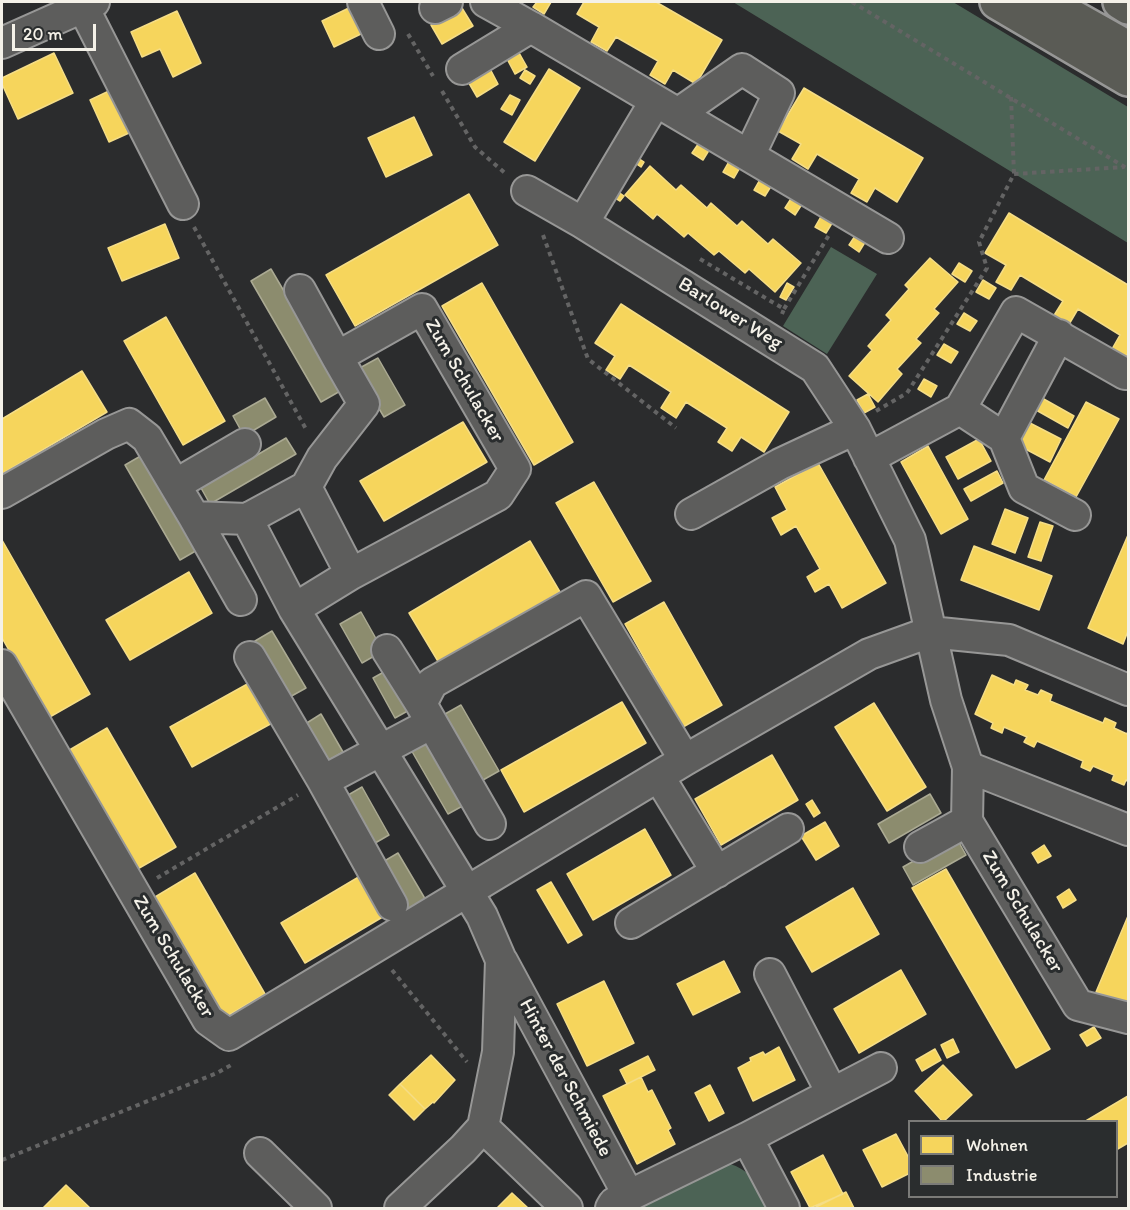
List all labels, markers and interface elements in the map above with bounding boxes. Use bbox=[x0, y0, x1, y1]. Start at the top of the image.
scale bar bbox=[15, 12, 99, 50]
text: 20 m bbox=[23, 23, 63, 45]
street label: Barlower Weg bbox=[673, 272, 787, 356]
street label: Zum Schulacker bbox=[419, 315, 509, 447]
street label: Zum Schulacker bbox=[976, 847, 1068, 977]
street label: Zum Schulacker bbox=[127, 892, 219, 1022]
street label: Hinter der Schmiede bbox=[513, 995, 617, 1161]
legend bbox=[908, 1120, 1118, 1198]
text: Wohnen bbox=[966, 1134, 1028, 1156]
text: Industrie bbox=[966, 1164, 1037, 1186]

